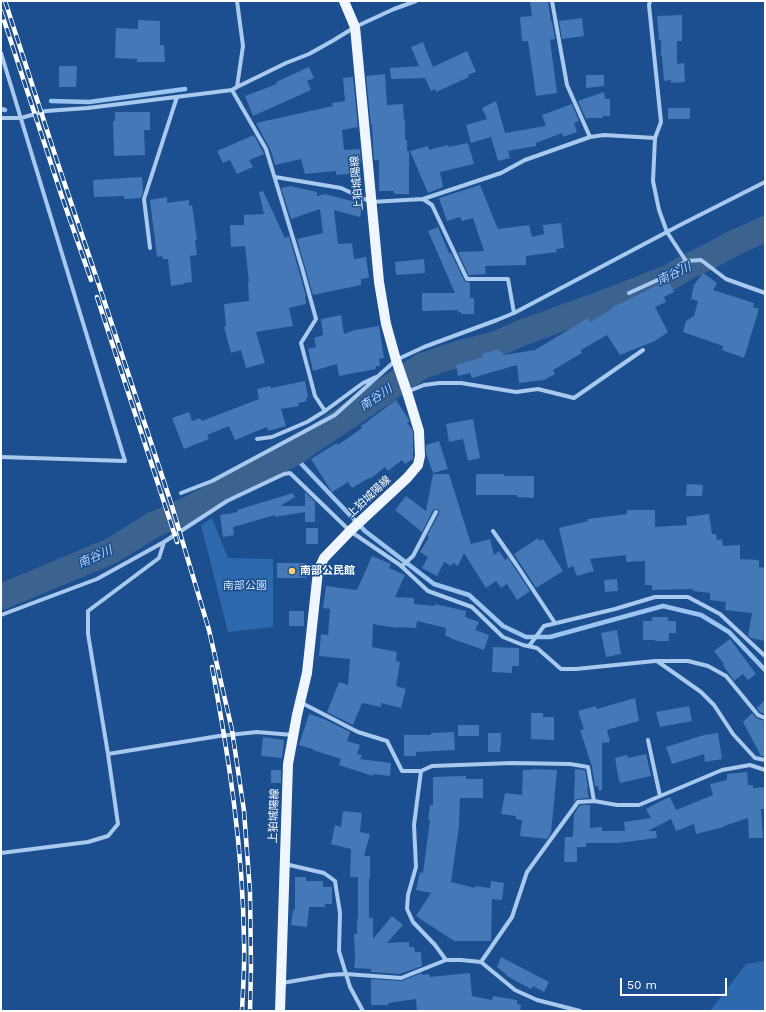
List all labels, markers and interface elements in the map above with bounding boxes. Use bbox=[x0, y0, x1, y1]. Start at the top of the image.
street label: 上狛城陽線 bbox=[348, 155, 366, 211]
water label: 南谷川 bbox=[655, 260, 693, 288]
water label: 南谷川 bbox=[357, 382, 395, 414]
street label: 上狛城陽線 bbox=[344, 473, 394, 521]
water label: 南谷川 bbox=[76, 543, 114, 571]
place label: 南部公民館 bbox=[300, 564, 355, 578]
marker: 南部公民館 bbox=[287, 566, 297, 576]
park label: 南部公園 bbox=[223, 579, 267, 593]
street label: 上狛城陽線 bbox=[266, 788, 282, 844]
scale bar bbox=[622, 970, 729, 996]
text: 50 m bbox=[627, 978, 657, 992]

